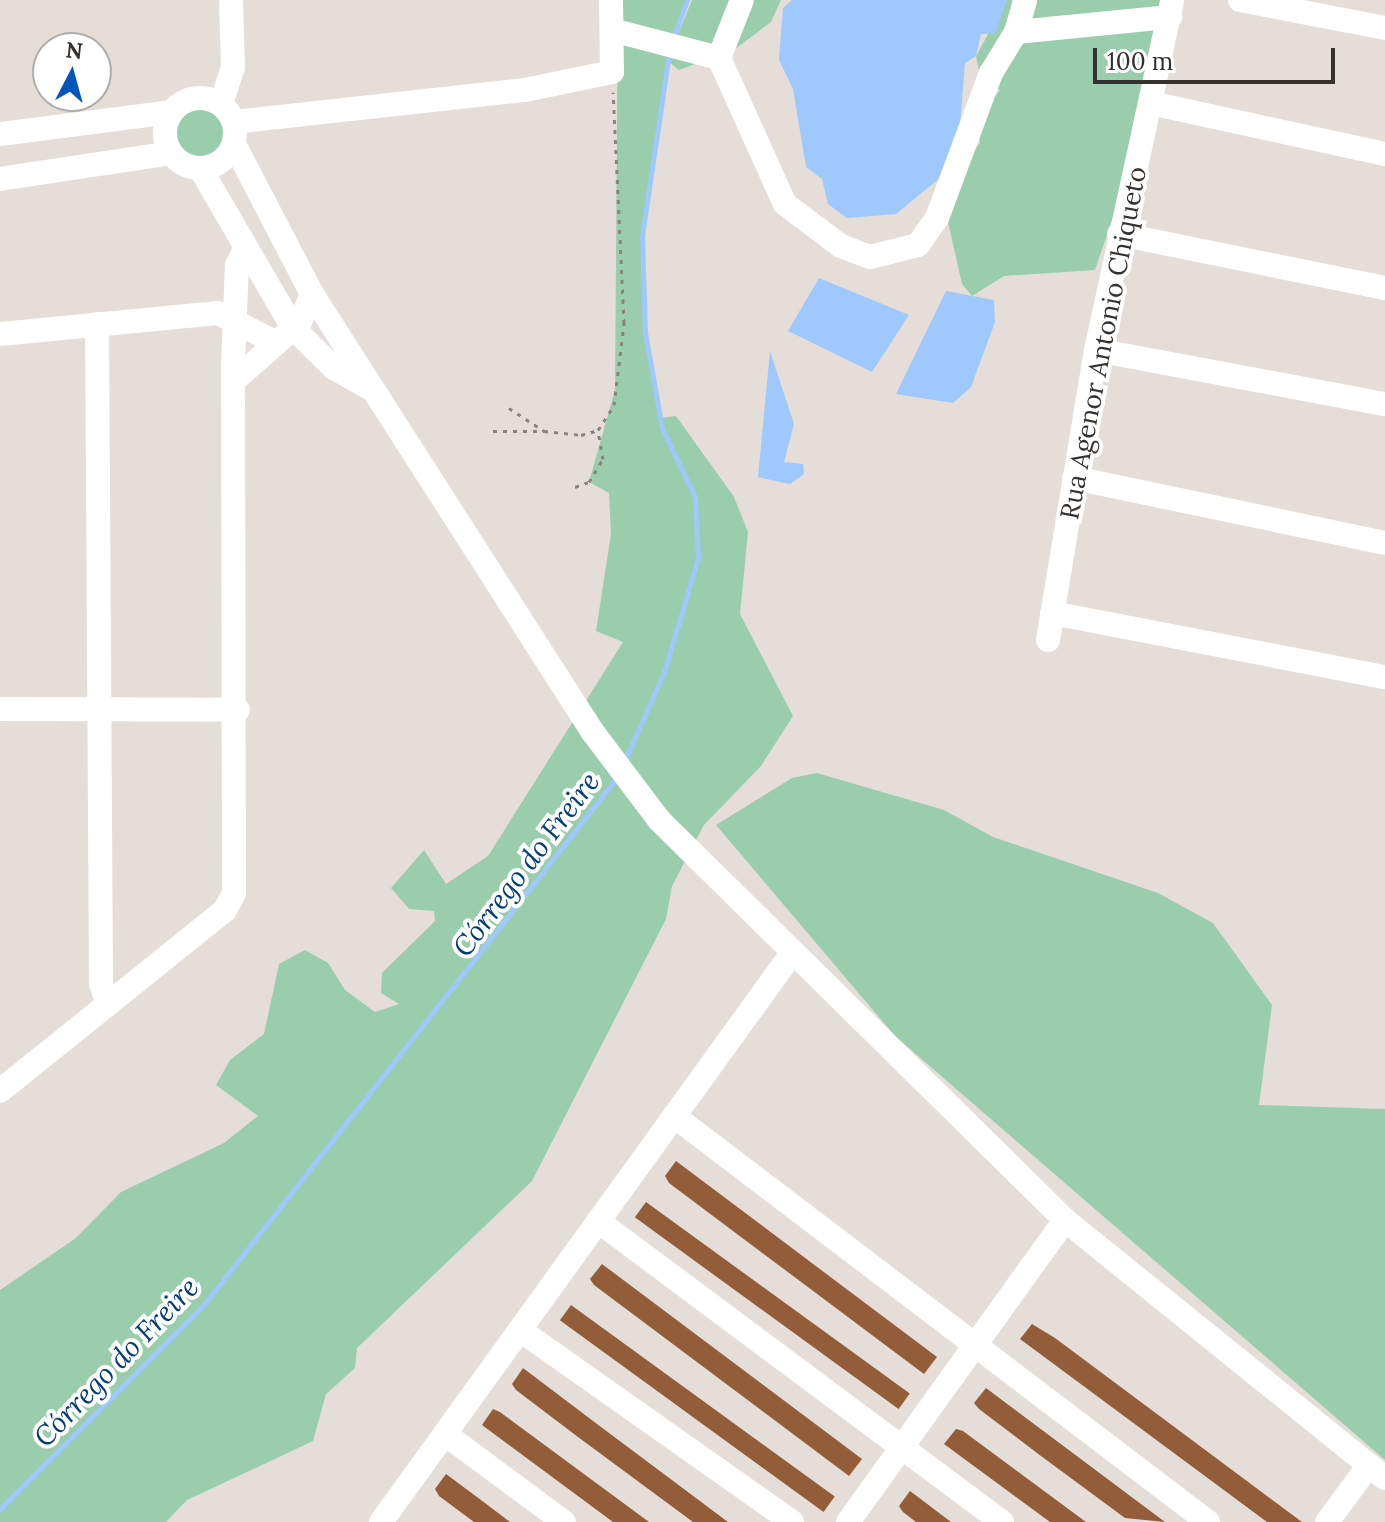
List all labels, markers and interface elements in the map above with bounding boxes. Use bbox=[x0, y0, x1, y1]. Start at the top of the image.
north arrow bbox=[32, 32, 112, 112]
scale bar bbox=[1097, 32, 1339, 82]
text: N bbox=[64, 35, 84, 65]
text: 100 m bbox=[1107, 46, 1173, 77]
street label: Rua Agenor Antonio Chiqueto bbox=[1053, 164, 1153, 522]
water label: Córrego do Freire bbox=[446, 765, 606, 963]
water label: Córrego do Freire bbox=[27, 1270, 205, 1454]

